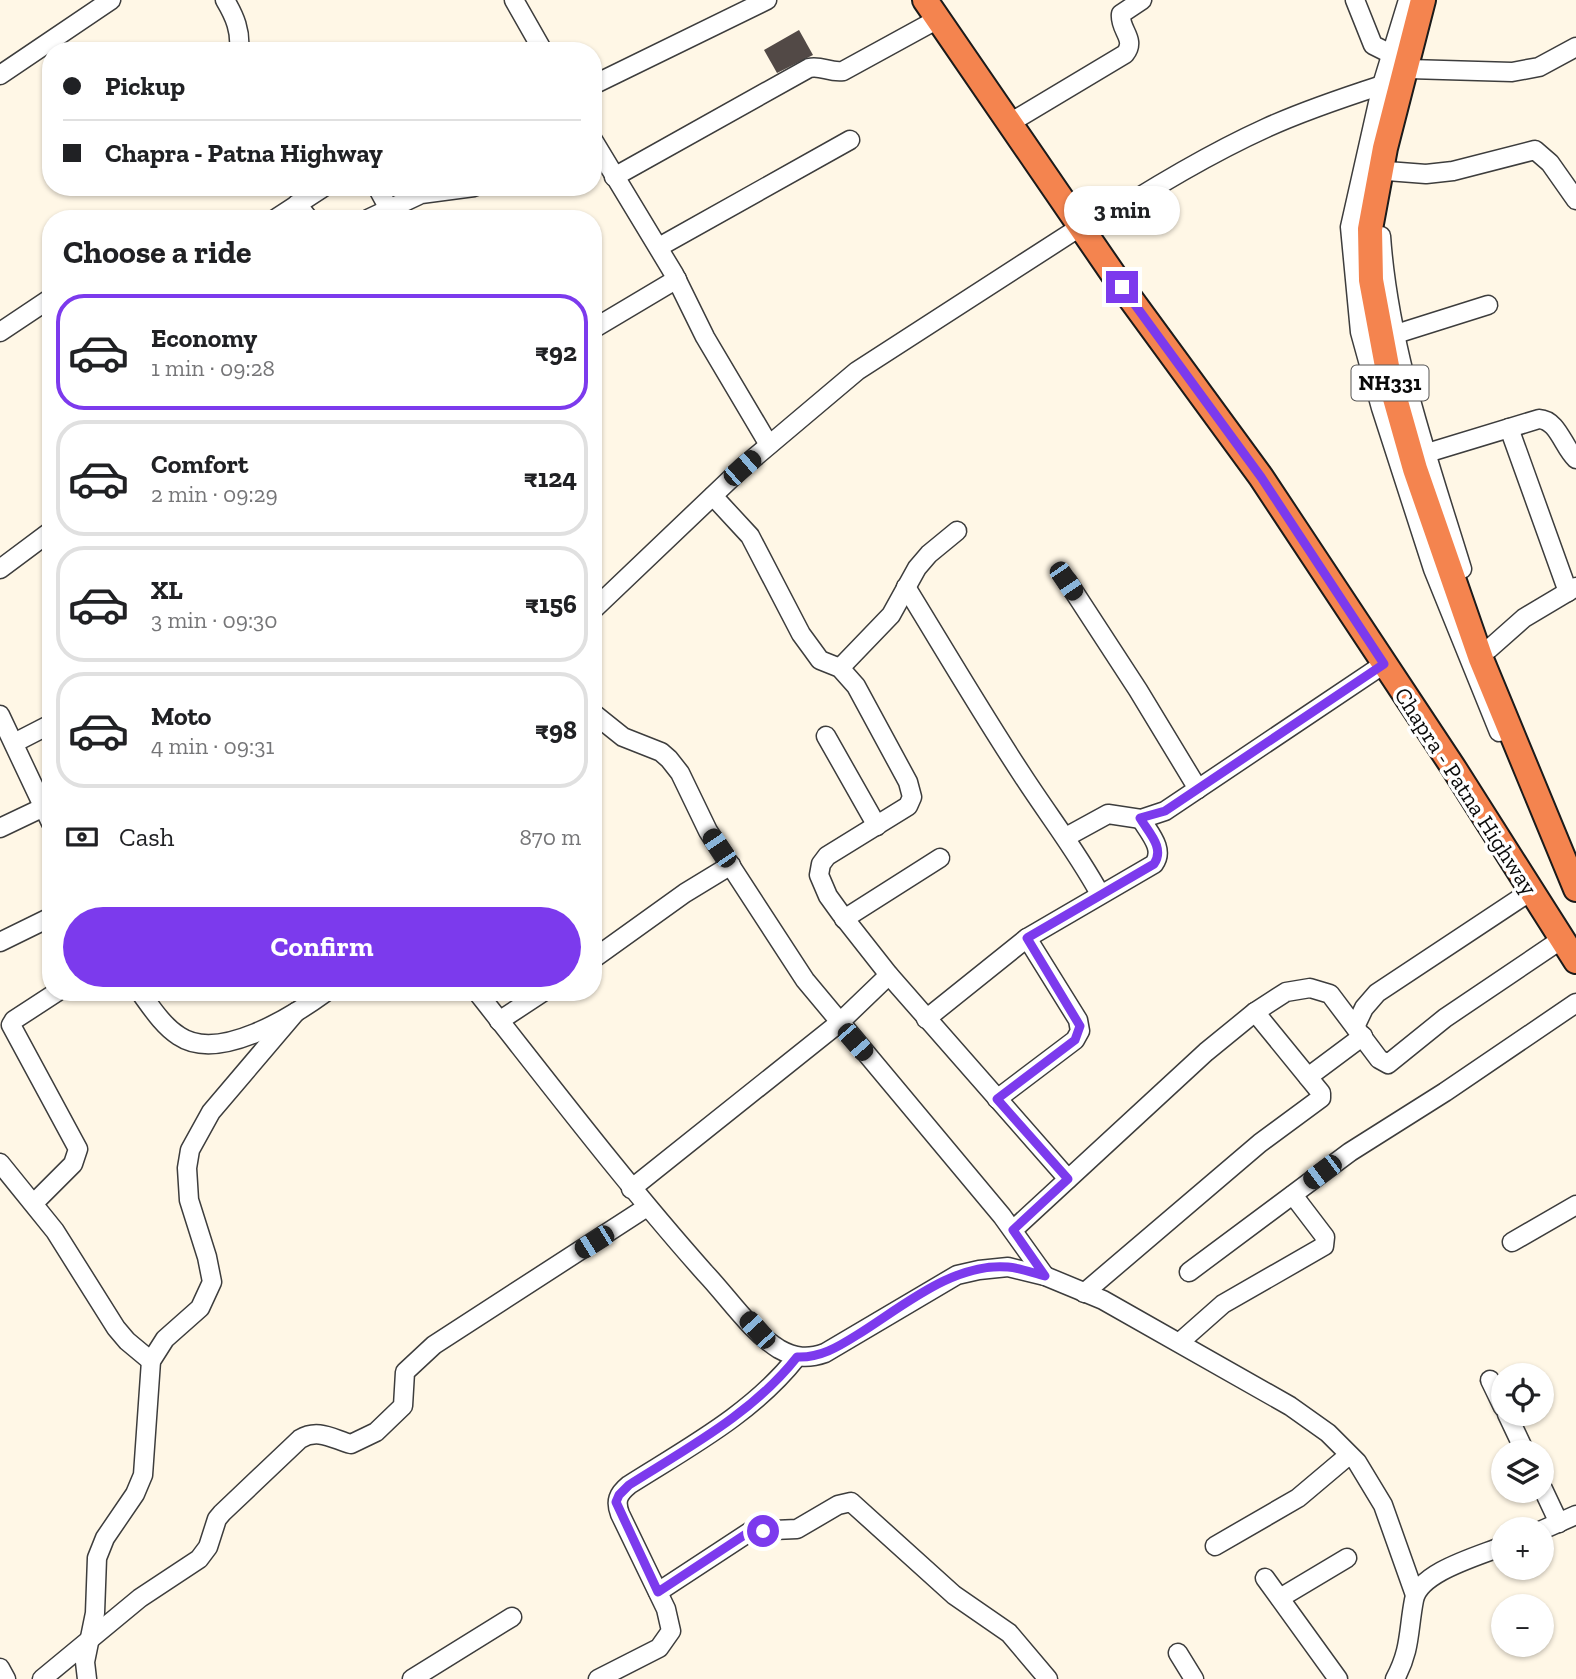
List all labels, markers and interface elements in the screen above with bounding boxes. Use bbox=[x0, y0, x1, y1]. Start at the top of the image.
text: Pickup bbox=[105, 70, 185, 102]
text: Chapra - Patna Highway bbox=[105, 137, 383, 169]
callout: 3 min bbox=[1064, 186, 1180, 234]
text: 3 min bbox=[1093, 196, 1151, 224]
text: Choose a ride bbox=[63, 233, 251, 271]
route end bbox=[1106, 271, 1138, 303]
icon: car bbox=[67, 321, 130, 384]
text: Economy bbox=[151, 322, 257, 354]
text: ₹92 bbox=[535, 336, 577, 368]
text: 1 min · 09:28 bbox=[151, 354, 275, 382]
road number: NH331 bbox=[1352, 366, 1428, 400]
car bbox=[720, 446, 765, 490]
icon: car bbox=[67, 447, 130, 510]
text: Comfort bbox=[151, 448, 248, 480]
text: ₹124 bbox=[524, 462, 577, 494]
text: 2 min · 09:29 bbox=[151, 480, 278, 508]
car bbox=[1046, 558, 1087, 604]
icon: car bbox=[67, 573, 130, 636]
text: XL bbox=[151, 574, 183, 606]
text: ₹156 bbox=[525, 588, 577, 620]
text: 3 min · 09:30 bbox=[151, 606, 278, 634]
street label: Chapra - Patna Highway bbox=[1388, 682, 1544, 900]
icon: car bbox=[67, 699, 130, 762]
text: Moto bbox=[151, 700, 211, 732]
text: ₹98 bbox=[535, 714, 577, 746]
text: 4 min · 09:31 bbox=[151, 732, 274, 760]
icon: cash bbox=[63, 818, 101, 856]
text: Cash bbox=[119, 821, 174, 853]
text: 870 m bbox=[519, 823, 581, 851]
car bbox=[699, 825, 740, 871]
button: Confirm bbox=[63, 907, 581, 987]
car bbox=[834, 1019, 877, 1065]
car bbox=[1299, 1151, 1346, 1193]
car bbox=[571, 1222, 618, 1262]
car bbox=[736, 1307, 779, 1353]
map controls bbox=[1491, 1363, 1554, 1657]
button: locate bbox=[1491, 1363, 1554, 1426]
button: layers bbox=[1491, 1440, 1554, 1503]
route start bbox=[747, 1515, 779, 1547]
button: + bbox=[1491, 1517, 1554, 1580]
button: − bbox=[1491, 1594, 1554, 1657]

